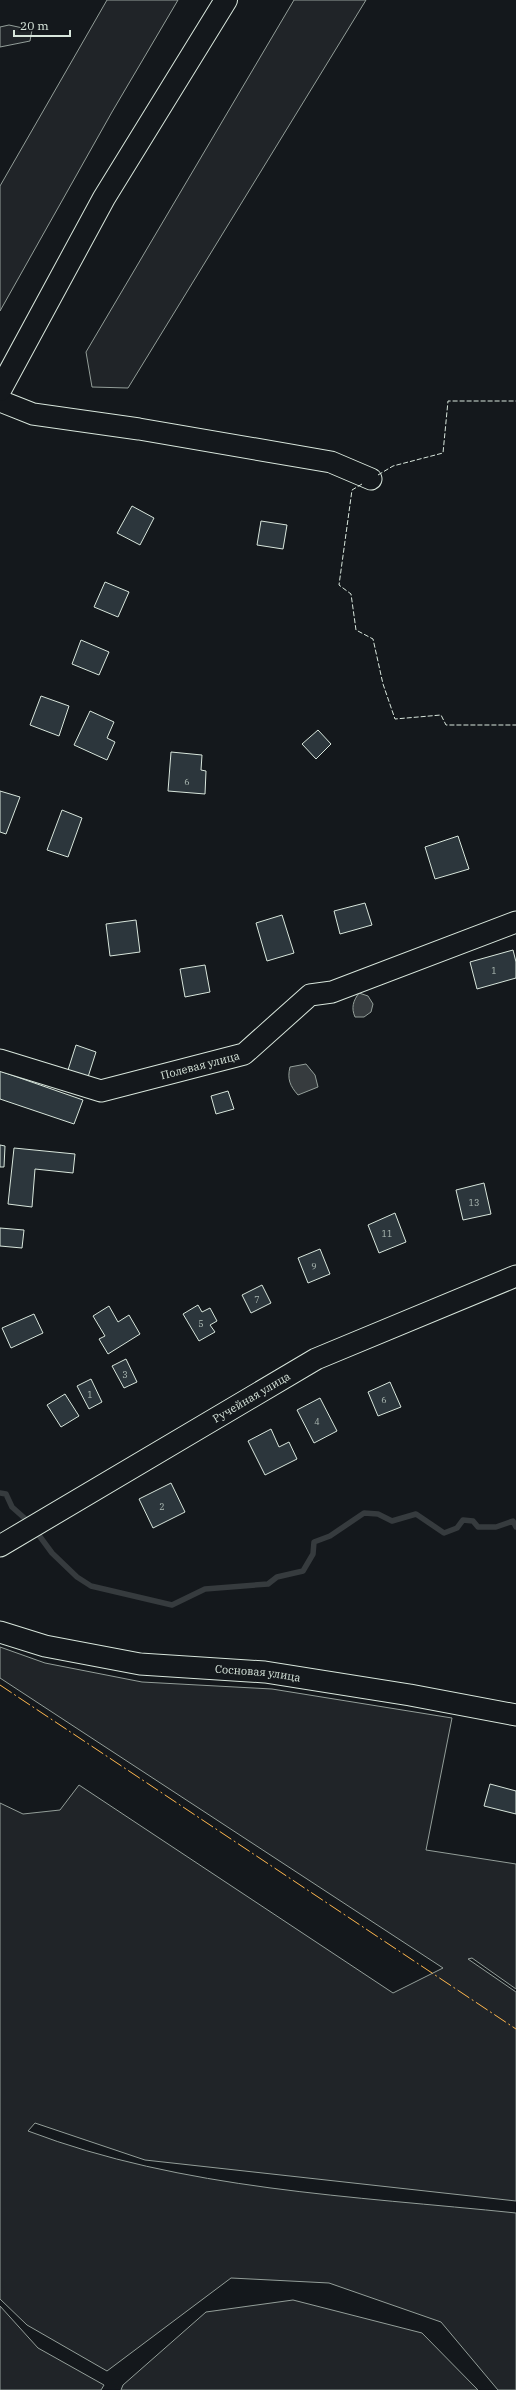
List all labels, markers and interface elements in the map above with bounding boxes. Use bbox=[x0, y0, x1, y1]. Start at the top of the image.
scale bar bbox=[14, 12, 70, 38]
text: 20 m bbox=[20, 18, 49, 33]
house number: 6 bbox=[184, 776, 190, 787]
house number: 1 bbox=[491, 965, 497, 976]
street label: Полевая улица bbox=[159, 1048, 241, 1082]
house number: 13 bbox=[469, 1197, 479, 1208]
house number: 11 bbox=[382, 1228, 392, 1239]
house number: 9 bbox=[311, 1261, 317, 1272]
house number: 7 bbox=[254, 1294, 260, 1305]
house number: 5 bbox=[198, 1318, 204, 1329]
house number: 3 bbox=[122, 1369, 128, 1380]
street label: Ручейная улица bbox=[210, 1369, 293, 1426]
house number: 1 bbox=[87, 1389, 93, 1400]
house number: 6 bbox=[381, 1394, 387, 1405]
house number: 4 bbox=[314, 1416, 320, 1427]
house number: 2 bbox=[159, 1501, 165, 1512]
street label: Сосновая улица bbox=[214, 1662, 302, 1685]

